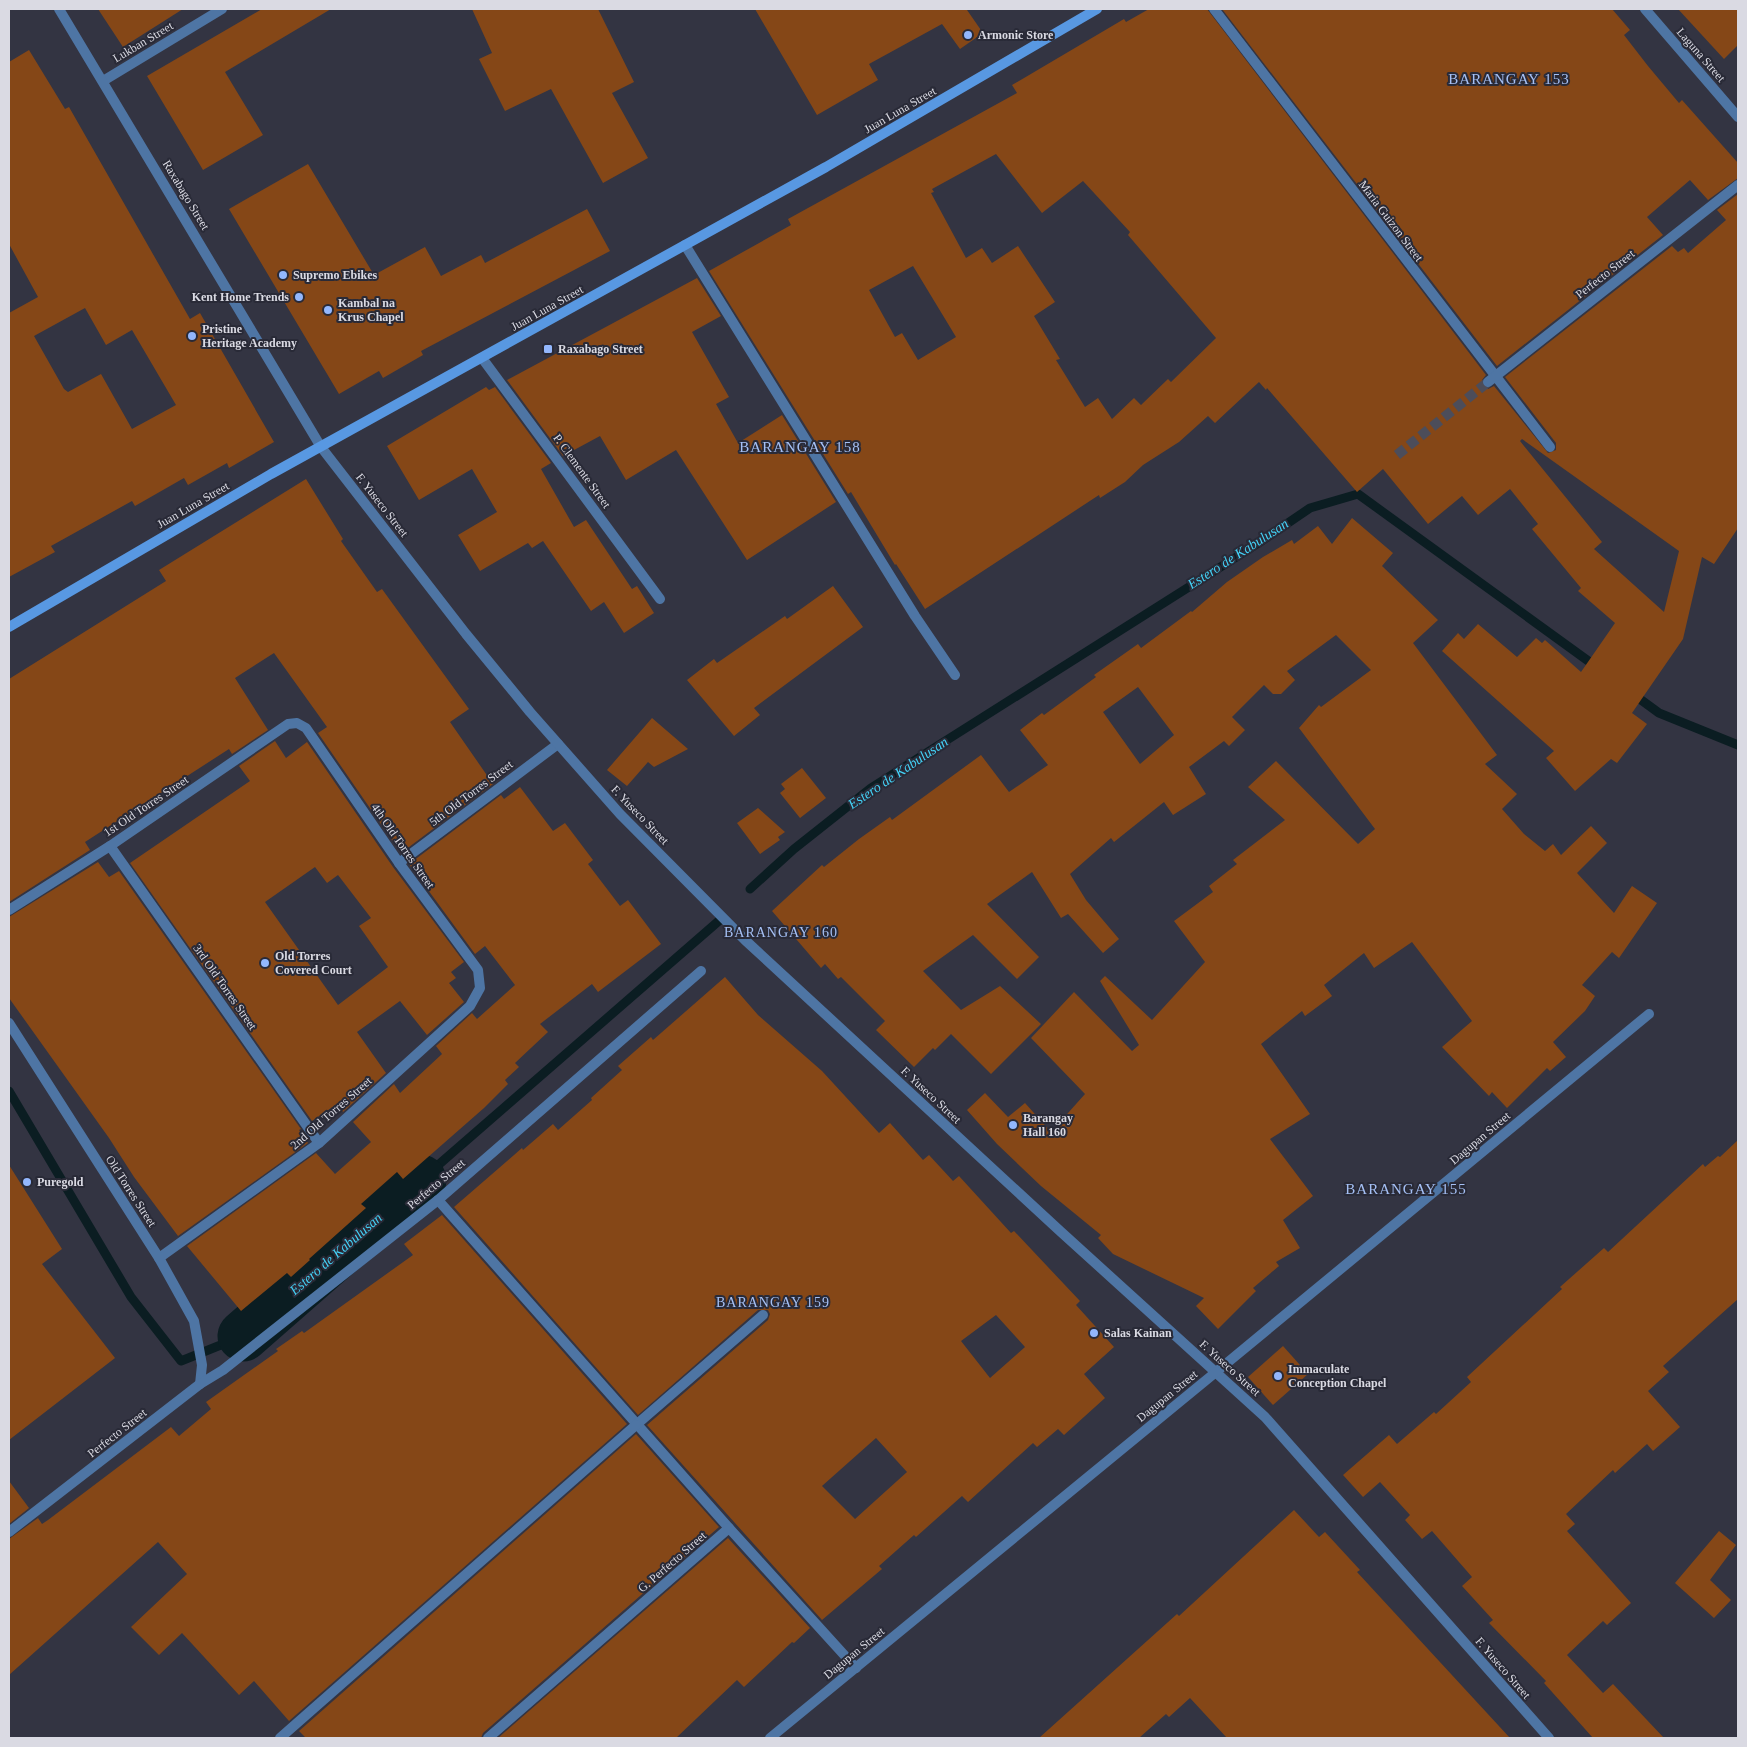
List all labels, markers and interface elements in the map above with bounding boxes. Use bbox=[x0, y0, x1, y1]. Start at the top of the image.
street label: Lukban Street bbox=[110, 18, 176, 65]
street label: Laguna Street bbox=[1674, 25, 1729, 85]
place label: Armonic Store bbox=[978, 28, 1054, 42]
marker: Armonic Store bbox=[962, 29, 974, 41]
district label: BARANGAY 153 bbox=[1448, 71, 1570, 87]
street label: Juan Luna Street bbox=[862, 83, 939, 136]
street label: Raxabago Street bbox=[160, 158, 213, 233]
street label: Maria Guizon Street bbox=[1356, 178, 1426, 265]
street label: Perfecto Street bbox=[1573, 246, 1638, 301]
place label: Supremo Ebikes bbox=[293, 268, 377, 282]
marker: Supremo Ebikes bbox=[277, 269, 289, 281]
street label: Juan Luna Street bbox=[508, 282, 586, 334]
place label: Kent Home Trends bbox=[192, 290, 289, 304]
marker: Kent Home Trends bbox=[293, 291, 305, 303]
place label: Kambal na Krus Chapel bbox=[338, 296, 404, 324]
marker: Kambal na Krus Chapel bbox=[322, 304, 334, 316]
place label: Pristine Heritage Academy bbox=[202, 322, 297, 350]
marker: Pristine Heritage Academy bbox=[186, 330, 198, 342]
place label: Raxabago Street bbox=[558, 342, 643, 356]
marker: Raxabago Street bbox=[542, 343, 554, 355]
street label: P. Clemente Street bbox=[550, 431, 614, 511]
district label: BARANGAY 158 bbox=[739, 439, 861, 455]
street label: F. Yuseco Street bbox=[353, 470, 412, 540]
street label: Juan Luna Street bbox=[155, 478, 232, 531]
water label: Estero de Kabulusan bbox=[1184, 516, 1291, 593]
water label: Estero de Kabulusan bbox=[845, 734, 951, 812]
street label: 5th Old Torres Street bbox=[427, 757, 516, 829]
street label: 1st Old Torres Street bbox=[101, 772, 192, 840]
street label: F. Yuseco Street bbox=[608, 782, 672, 848]
street label: 4th Old Torres Street bbox=[368, 801, 438, 892]
district label: BARANGAY 160 bbox=[724, 925, 838, 940]
street label: 3rd Old Torres Street bbox=[190, 942, 260, 1033]
place label: Old Torres Covered Court bbox=[275, 949, 352, 977]
marker: Old Torres Covered Court bbox=[259, 957, 271, 969]
street label: F. Yuseco Street bbox=[898, 1064, 964, 1127]
street label: 2nd Old Torres Street bbox=[287, 1073, 375, 1152]
street label: Dagupan Street bbox=[1447, 1108, 1513, 1167]
place label: Barangay Hall 160 bbox=[1023, 1111, 1073, 1139]
marker: Barangay Hall 160 bbox=[1007, 1119, 1019, 1131]
street label: Old Torres Street bbox=[103, 1153, 160, 1230]
street label: Perfecto Street bbox=[404, 1155, 468, 1212]
place label: Puregold bbox=[37, 1175, 84, 1189]
marker: Puregold bbox=[21, 1176, 33, 1188]
district label: BARANGAY 155 bbox=[1345, 1181, 1467, 1197]
water label: Estero de Kabulusan bbox=[286, 1210, 385, 1299]
district label: BARANGAY 159 bbox=[716, 1295, 830, 1310]
place label: Salas Kainan bbox=[1104, 1326, 1172, 1340]
marker: Salas Kainan bbox=[1088, 1327, 1100, 1339]
street label: F. Yuseco Street bbox=[1197, 1337, 1264, 1399]
place label: Immaculate Conception Chapel bbox=[1288, 1362, 1387, 1390]
street label: Dagupan Street bbox=[1134, 1367, 1201, 1425]
marker: Immaculate Conception Chapel bbox=[1272, 1370, 1284, 1382]
street label: Perfecto Street bbox=[85, 1405, 150, 1460]
street label: G. Perfecto Street bbox=[635, 1528, 709, 1595]
street label: Dagupan Street bbox=[821, 1624, 888, 1682]
street label: F. Yuseco Street bbox=[1472, 1634, 1534, 1702]

